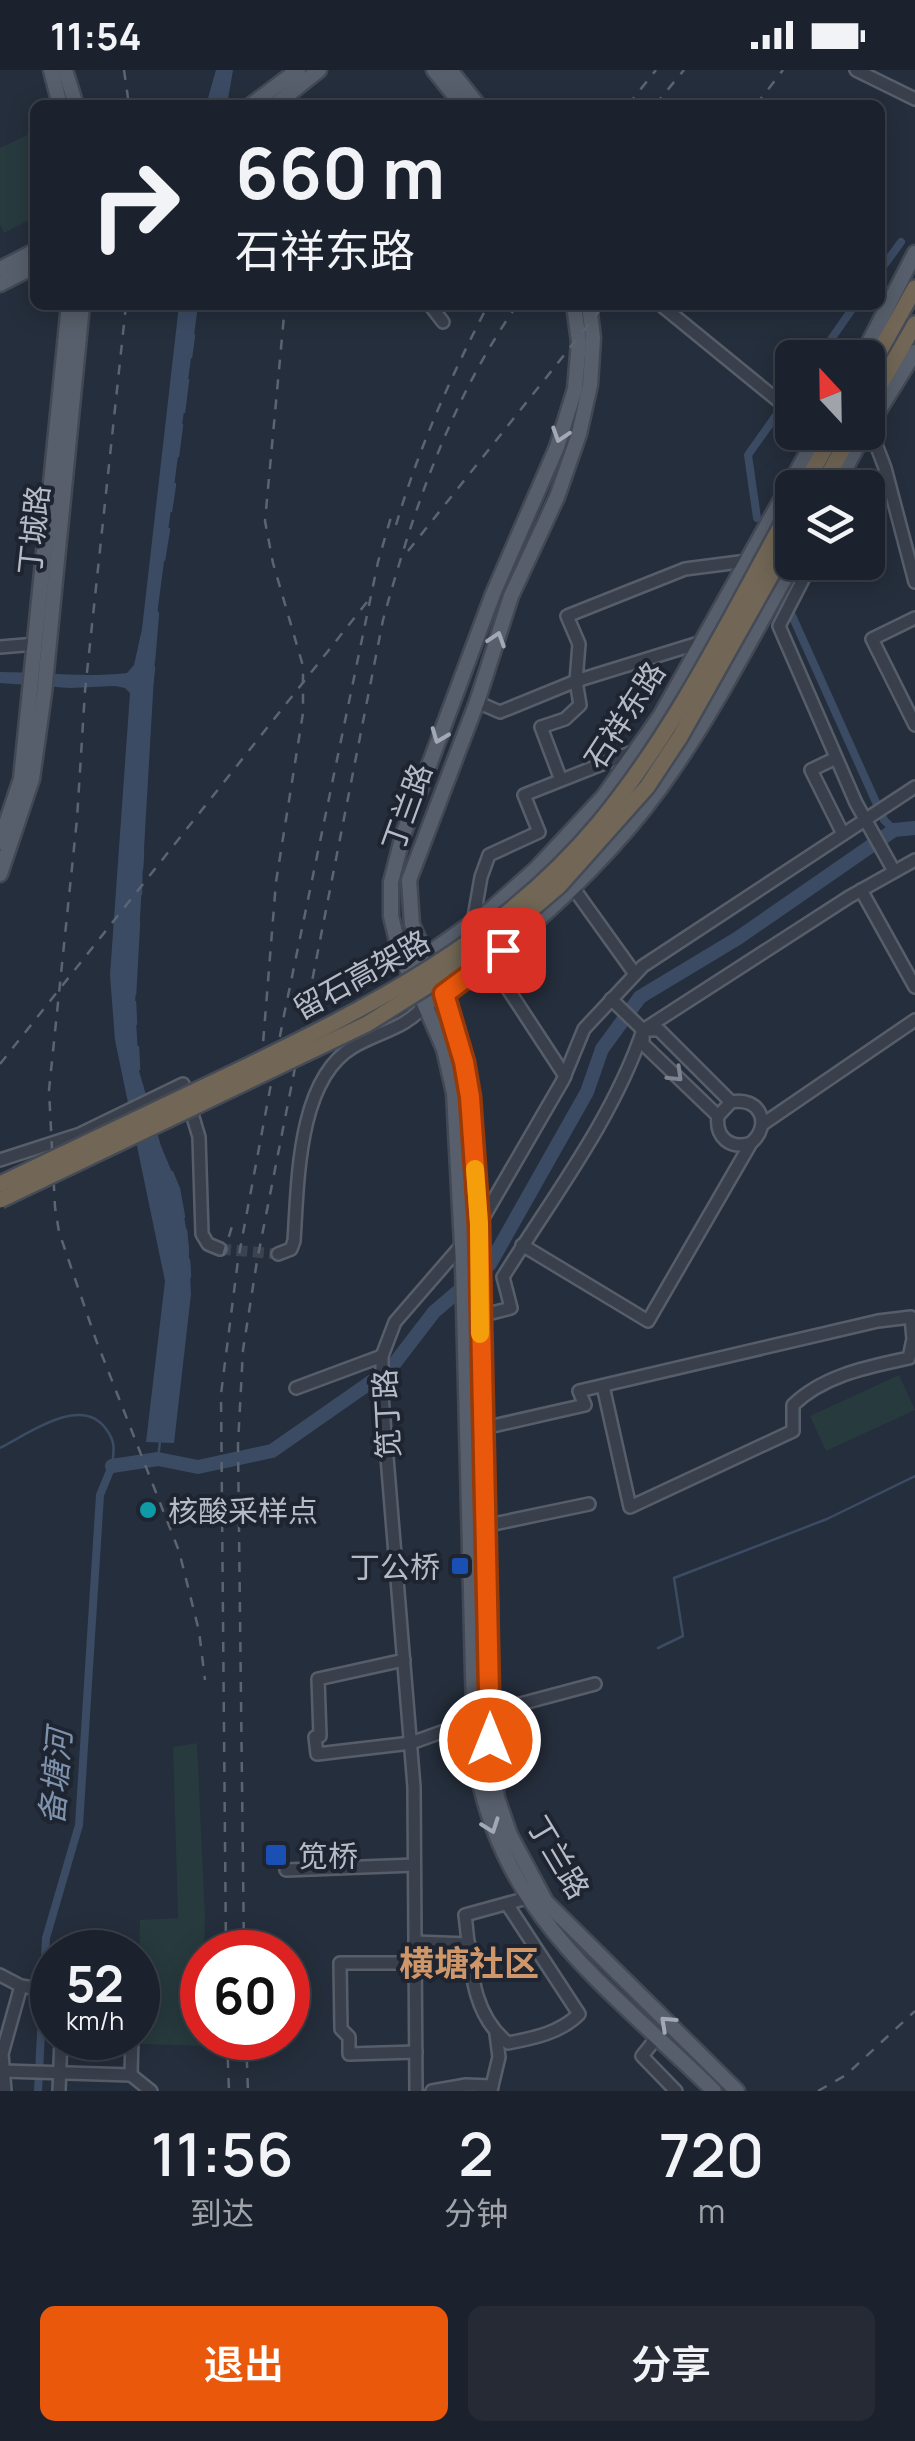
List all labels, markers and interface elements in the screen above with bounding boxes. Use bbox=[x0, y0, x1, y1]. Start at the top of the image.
text: 11:54 bbox=[50, 9, 142, 61]
text: 660 m bbox=[235, 124, 445, 220]
icon: right bbox=[70, 140, 200, 270]
text: 石祥东路 bbox=[235, 219, 415, 281]
north arrow bbox=[775, 340, 885, 450]
map controls bbox=[775, 340, 885, 580]
one-way arrow bbox=[552, 425, 572, 442]
button: layers bbox=[775, 470, 885, 580]
street label: 丁城路 bbox=[8, 483, 58, 577]
one-way arrow bbox=[486, 632, 506, 649]
street label: 石祥东路 bbox=[574, 654, 674, 776]
one-way arrow bbox=[431, 726, 451, 744]
street label: 丁兰路 bbox=[371, 758, 441, 856]
pin bbox=[461, 908, 546, 993]
street label: 留石高架路 bbox=[285, 920, 437, 1028]
icon: arrive bbox=[476, 923, 531, 978]
one-way arrow bbox=[664, 1063, 682, 1081]
street label: 笕丁路 bbox=[363, 1368, 409, 1460]
place label: 核酸采样点 bbox=[168, 1490, 318, 1531]
marker: 核酸采样点 bbox=[137, 1499, 159, 1521]
place label: 丁公桥 bbox=[350, 1546, 440, 1587]
marker: 丁公桥 bbox=[449, 1555, 471, 1577]
position arrow bbox=[438, 1688, 542, 1792]
water label: 备塘河 bbox=[29, 1721, 82, 1827]
street label: 丁兰路 bbox=[518, 1808, 600, 1906]
one-way arrow bbox=[480, 1817, 500, 1834]
place label: 笕桥 bbox=[298, 1835, 358, 1876]
marker: 笕桥 bbox=[263, 1842, 289, 1868]
speed limit sign: 60 bbox=[180, 1930, 310, 2060]
district label: 横塘社区 bbox=[399, 1939, 539, 1987]
text: 52 bbox=[66, 1949, 124, 2017]
text: km/h bbox=[66, 2003, 124, 2038]
one-way arrow bbox=[661, 2016, 679, 2034]
text: 11:56 bbox=[151, 2112, 293, 2194]
text: 2 bbox=[459, 2112, 494, 2194]
text: 720 bbox=[659, 2113, 764, 2195]
text: m bbox=[698, 2189, 725, 2233]
text: 到达 bbox=[190, 2191, 254, 2235]
text: 分钟 bbox=[444, 2191, 508, 2235]
button: 退出 bbox=[40, 2306, 448, 2421]
button: 分享 bbox=[468, 2306, 875, 2421]

